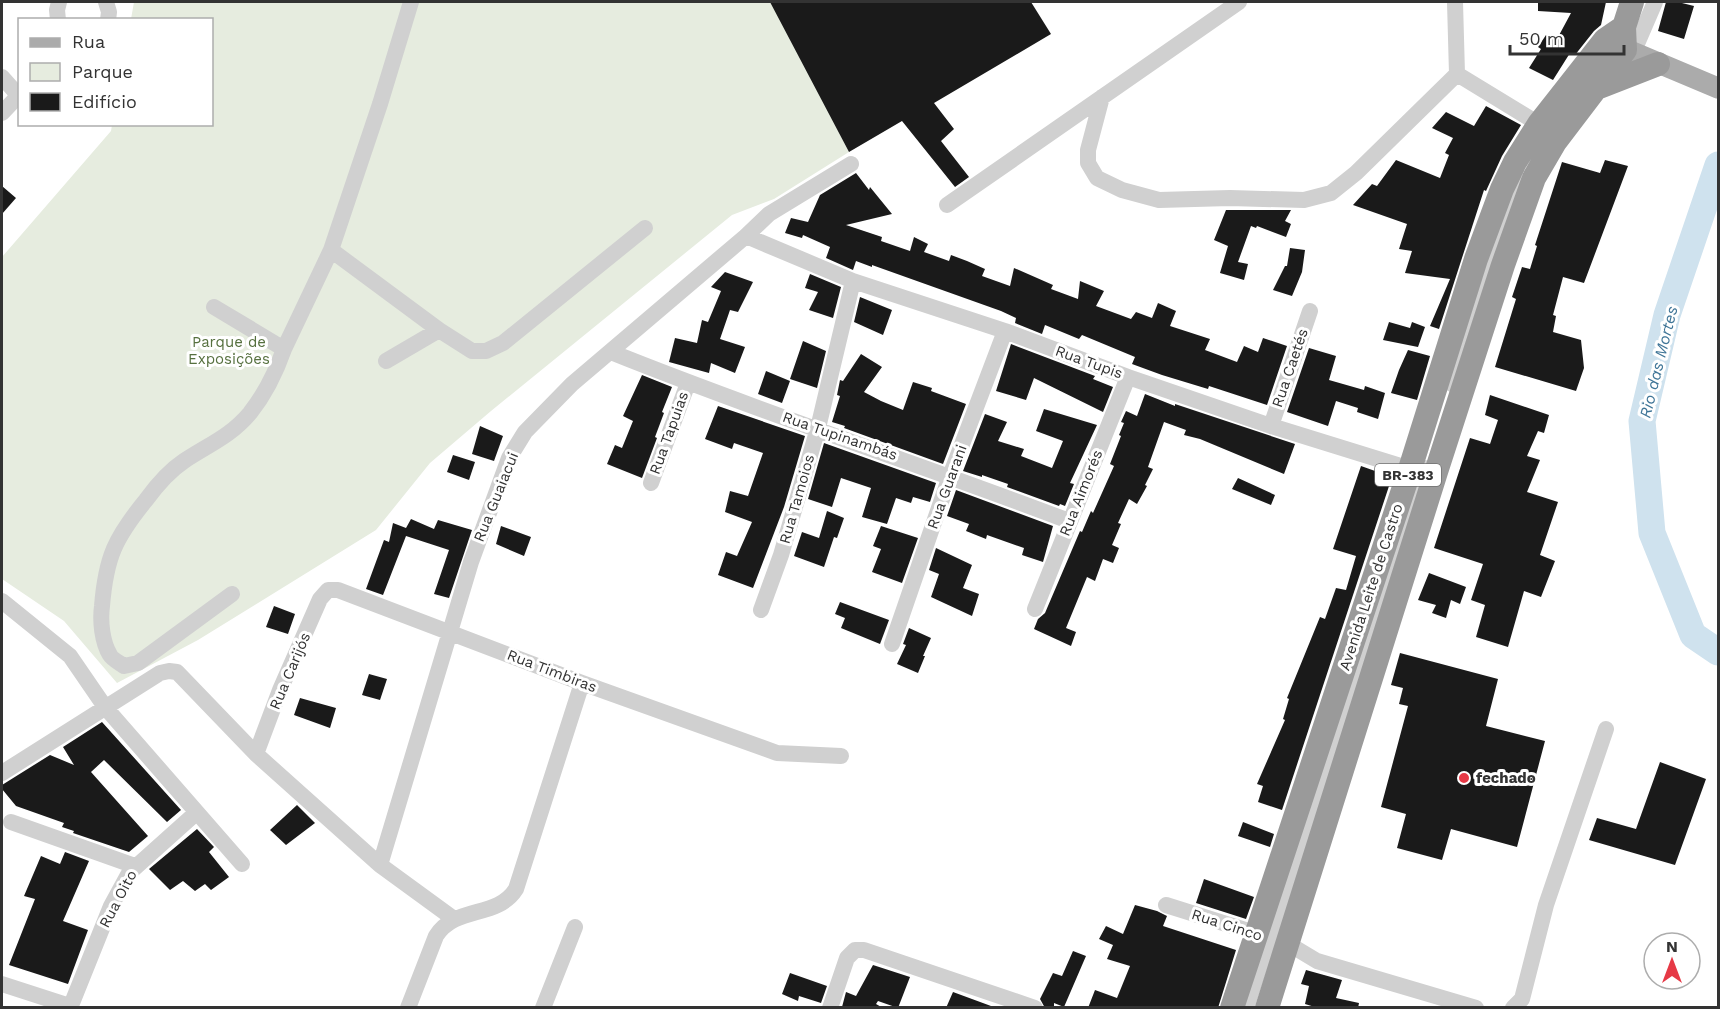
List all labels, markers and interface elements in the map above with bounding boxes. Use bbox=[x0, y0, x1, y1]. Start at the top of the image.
legend bbox=[18, 18, 213, 126]
scale bar bbox=[1510, 18, 1624, 56]
text: 50 m bbox=[1519, 28, 1564, 49]
text: Rua bbox=[72, 31, 105, 52]
text: Parque bbox=[72, 61, 133, 82]
text: Edifício bbox=[72, 91, 137, 112]
water label: Rio das Mortes bbox=[1635, 304, 1682, 420]
street label: Rua Caetés bbox=[1268, 326, 1312, 410]
park label: Parque de Exposições bbox=[188, 333, 270, 368]
street label: Rua Tupis bbox=[1053, 341, 1125, 383]
street label: Rua Tapuias bbox=[646, 389, 692, 477]
street label: Rua Tupinambás bbox=[780, 408, 900, 464]
street label: Rua Guarani bbox=[923, 442, 971, 532]
street label: Rua Aimorés bbox=[1056, 447, 1106, 539]
street label: Rua Guaiacui bbox=[470, 450, 522, 544]
street label: Rua Tamoios bbox=[776, 452, 818, 546]
road number: BR-383 bbox=[1375, 464, 1441, 486]
street label: Avenida Leite de Castro bbox=[1336, 501, 1406, 673]
street label: Rua Carijós bbox=[266, 630, 314, 712]
street label: Rua Timbiras bbox=[505, 646, 600, 696]
place label: fechado bbox=[1476, 769, 1536, 787]
marker: fechado bbox=[1457, 771, 1471, 785]
street label: Rua Oito bbox=[95, 867, 141, 931]
street label: Rua Cinco bbox=[1189, 905, 1265, 945]
north arrow bbox=[1642, 931, 1702, 991]
text: N bbox=[1666, 937, 1678, 956]

